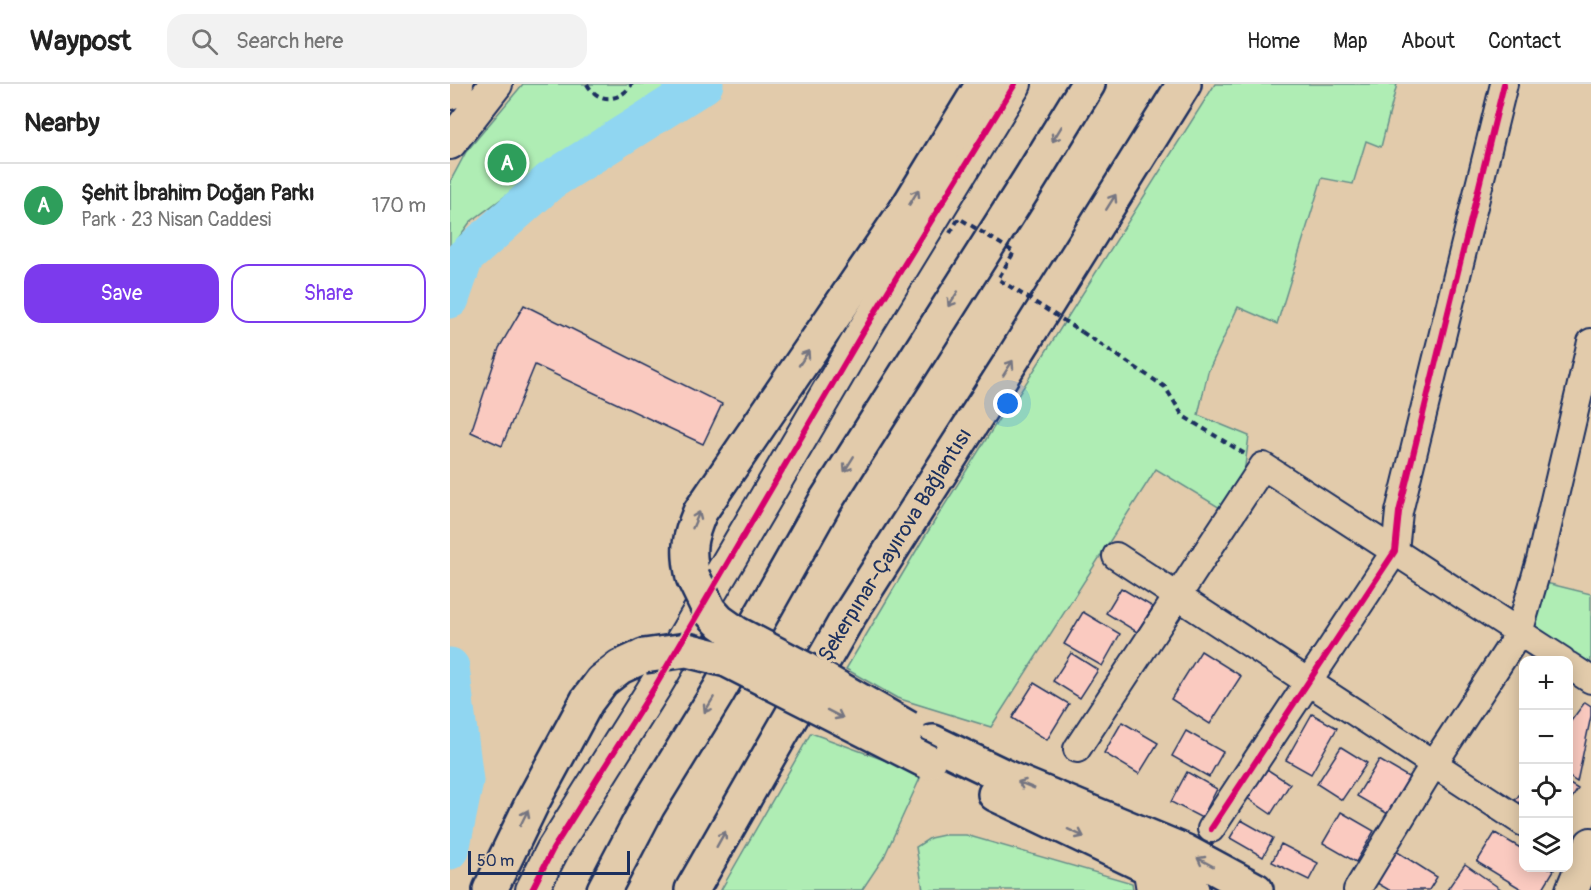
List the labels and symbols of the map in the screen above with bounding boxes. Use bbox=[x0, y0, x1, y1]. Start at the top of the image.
one-way arrow bbox=[1051, 125, 1063, 142]
pin: A bbox=[488, 140, 526, 185]
one-way arrow bbox=[908, 189, 920, 206]
one-way arrow bbox=[1105, 194, 1117, 211]
one-way arrow bbox=[947, 290, 959, 307]
one-way arrow bbox=[798, 351, 810, 367]
one-way arrow bbox=[1001, 359, 1014, 376]
your location bbox=[993, 389, 1022, 418]
street label: Şekerpınar-Çayırova Bağlantısı bbox=[812, 423, 978, 667]
one-way arrow bbox=[842, 455, 854, 472]
one-way arrow bbox=[691, 512, 702, 530]
one-way arrow bbox=[703, 696, 715, 713]
one-way arrow bbox=[825, 709, 843, 721]
one-way arrow bbox=[1017, 779, 1036, 790]
one-way arrow bbox=[519, 810, 531, 828]
one-way arrow bbox=[1066, 827, 1084, 839]
one-way arrow bbox=[715, 831, 727, 848]
scale bar bbox=[468, 848, 630, 876]
one-way arrow bbox=[1197, 856, 1214, 868]

